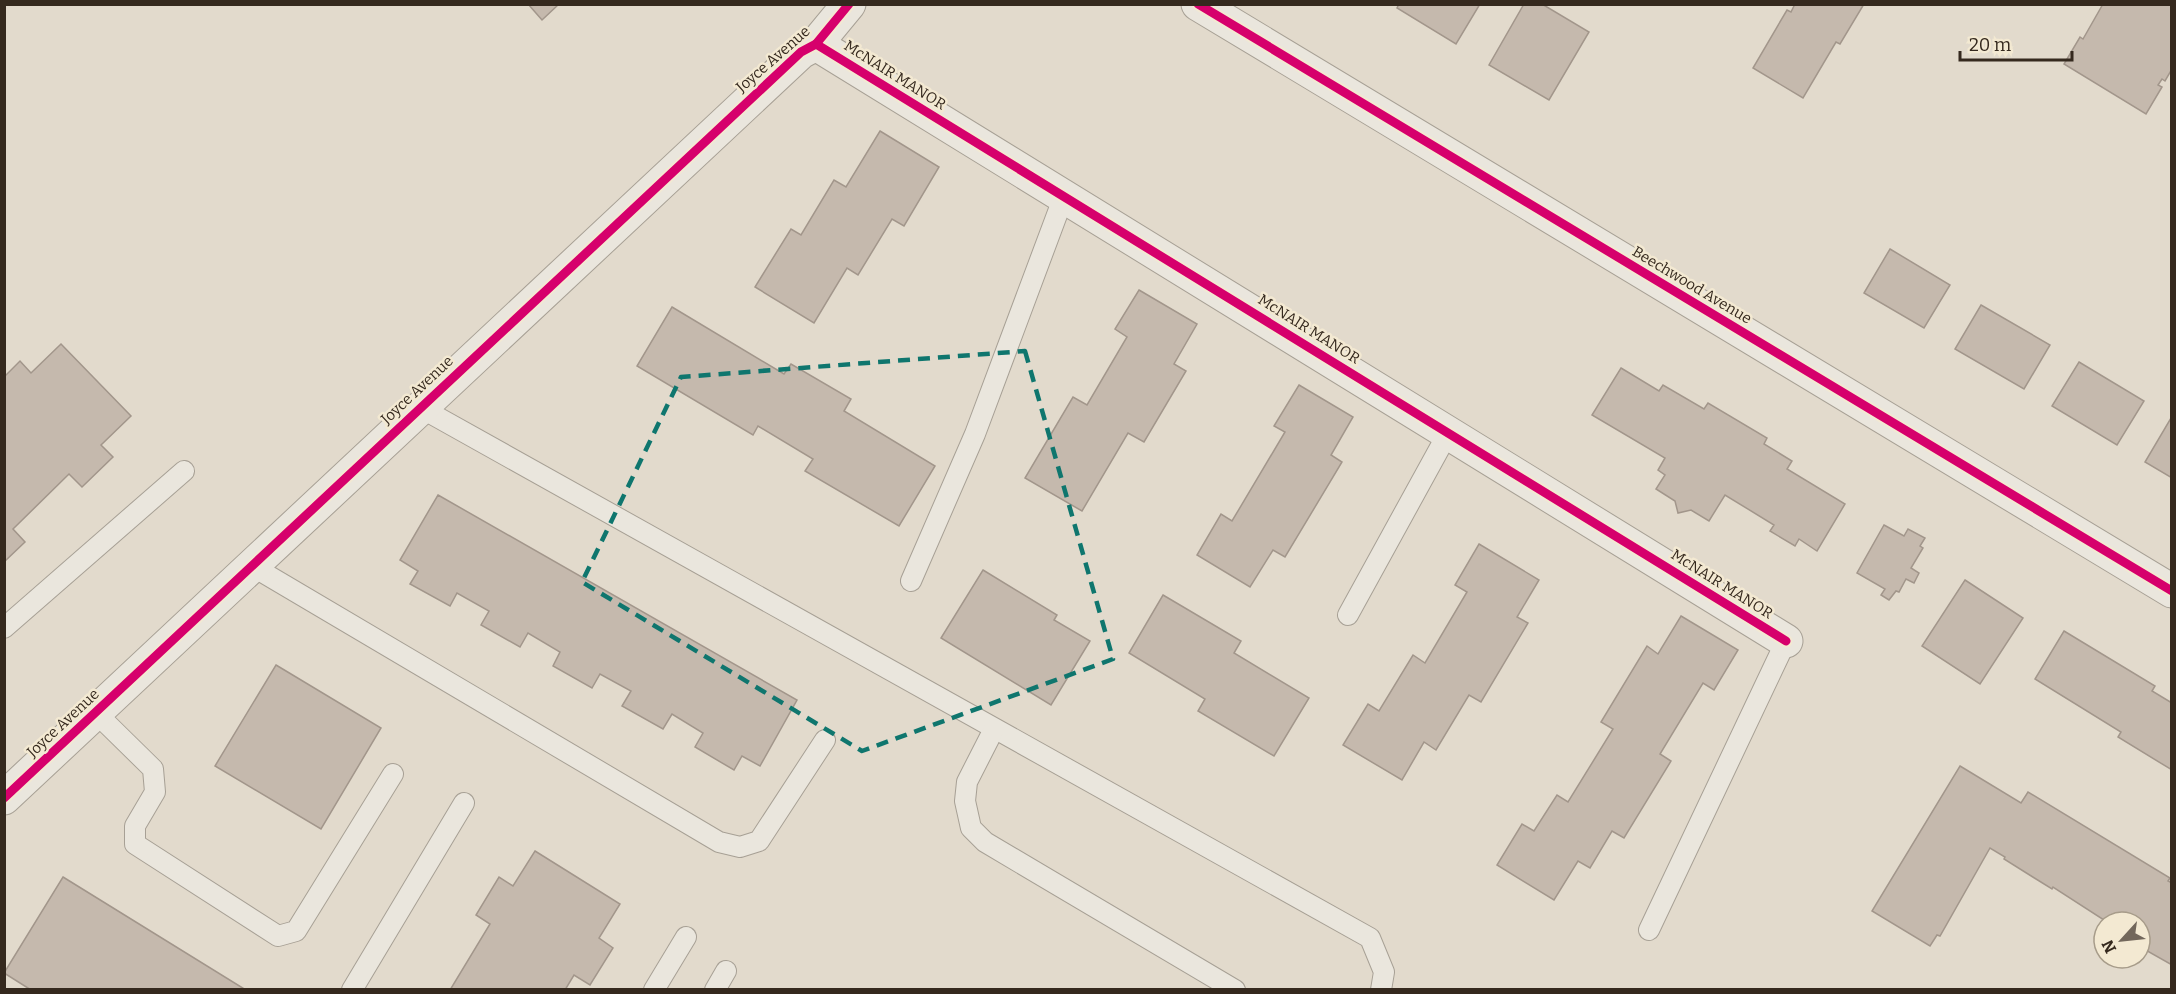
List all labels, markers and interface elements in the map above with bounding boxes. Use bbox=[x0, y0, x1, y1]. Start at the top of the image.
street label: Joyce Avenue bbox=[732, 22, 814, 97]
scale bar bbox=[1960, 24, 2072, 62]
text: 20 m bbox=[1969, 34, 2011, 56]
street label: McNAIR MANOR bbox=[841, 36, 949, 114]
street label: Beechwood Avenue bbox=[1629, 242, 1755, 328]
street label: McNAIR MANOR bbox=[1255, 290, 1363, 368]
street label: Joyce Avenue bbox=[376, 352, 457, 429]
street label: McNAIR MANOR bbox=[1668, 545, 1776, 623]
street label: Joyce Avenue bbox=[22, 685, 103, 762]
north arrow bbox=[2092, 910, 2152, 970]
text: N bbox=[2098, 937, 2120, 956]

